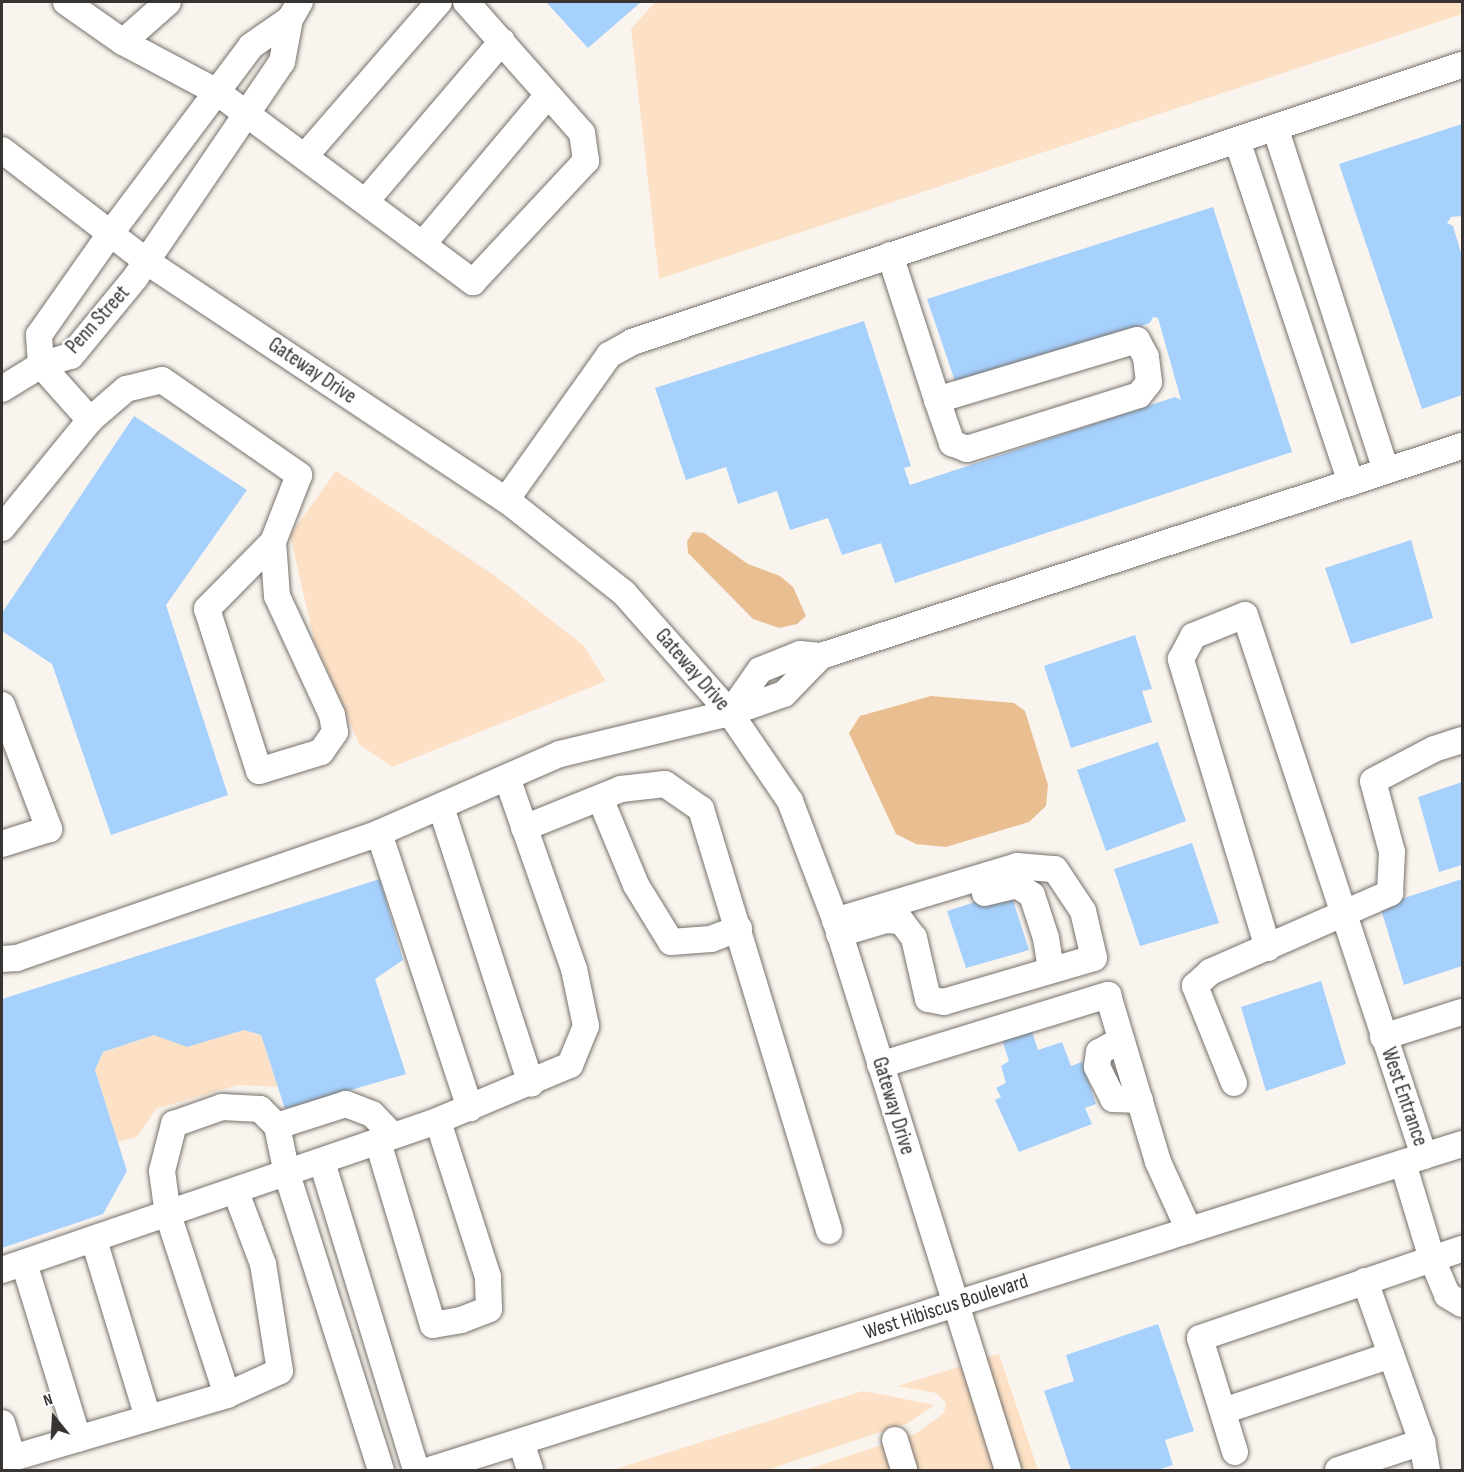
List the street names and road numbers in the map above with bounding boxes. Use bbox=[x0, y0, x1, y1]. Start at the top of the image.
street label: Penn Street bbox=[61, 281, 135, 359]
street label: Gateway Drive bbox=[263, 332, 361, 410]
street label: Gateway Drive bbox=[649, 624, 735, 716]
street label: West Entrance bbox=[1375, 1044, 1433, 1150]
street label: Gateway Drive bbox=[866, 1054, 920, 1158]
street label: West Hibiscus Boulevard bbox=[861, 1269, 1031, 1345]

